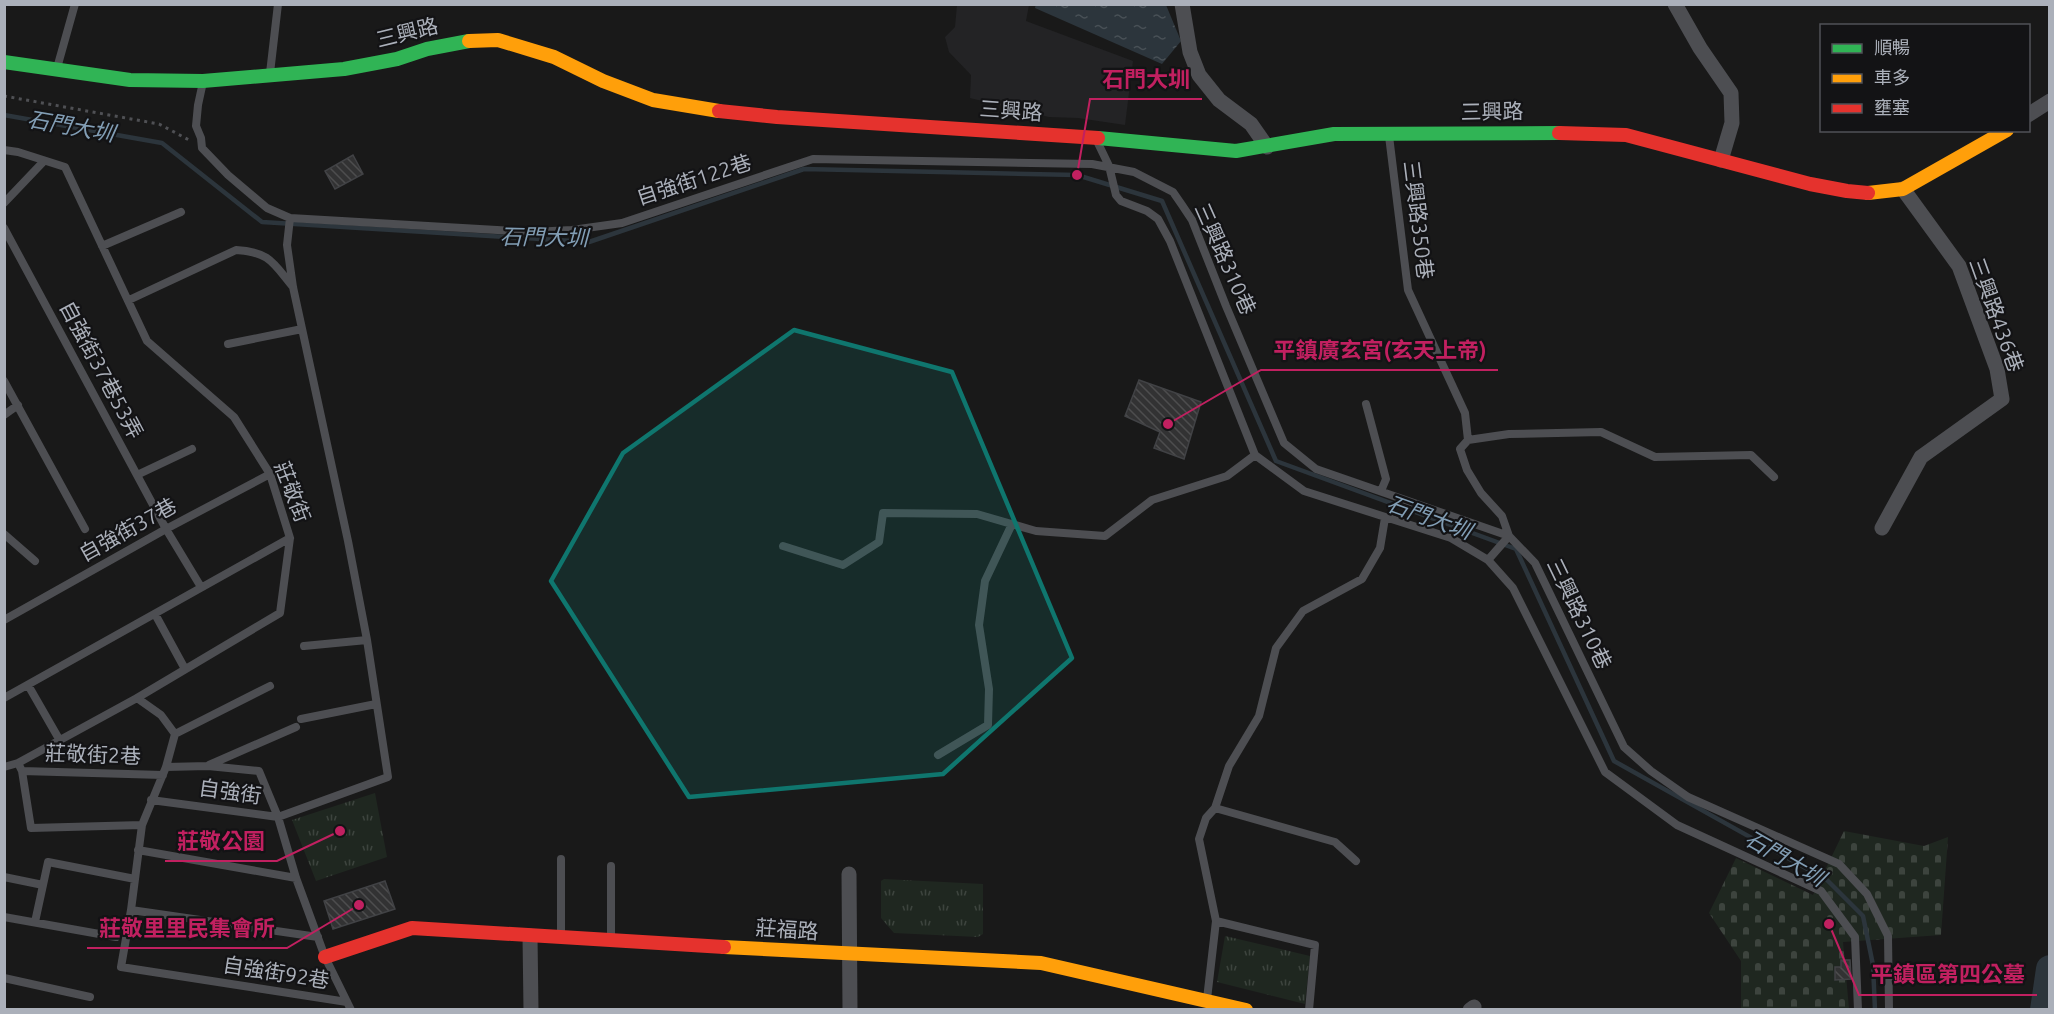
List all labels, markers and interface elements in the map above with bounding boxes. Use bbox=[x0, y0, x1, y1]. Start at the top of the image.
street label: 三興路 bbox=[373, 13, 440, 51]
legend bbox=[1820, 24, 2030, 132]
text: 順暢 bbox=[1874, 37, 1910, 57]
callout: 石門大圳 bbox=[1090, 59, 1202, 99]
text: 石門大圳 bbox=[1102, 66, 1190, 91]
text: 車多 bbox=[1874, 67, 1910, 87]
street label: 三興路 bbox=[979, 96, 1043, 124]
text: 壅塞 bbox=[1874, 97, 1910, 117]
street label: 三興路 bbox=[1460, 98, 1524, 124]
water label: 石門大圳 bbox=[26, 106, 120, 146]
street label: 自強街122巷 bbox=[633, 149, 754, 209]
street label: 三興路350巷 bbox=[1400, 159, 1438, 281]
street label: 三興路310巷 bbox=[1191, 199, 1261, 318]
water label: 石門大圳 bbox=[500, 223, 591, 250]
street label: 三興路436巷 bbox=[1965, 254, 2029, 375]
street label: 自強街37巷53弄 bbox=[56, 297, 148, 442]
callout: 平鎮廣玄宮(玄天上帝) bbox=[1261, 330, 1498, 370]
text: 平鎮廣玄宮(玄天上帝) bbox=[1273, 337, 1487, 363]
street label: 莊敬街 bbox=[270, 458, 315, 525]
water label: 石門大圳 bbox=[1384, 490, 1478, 544]
street label: 自強街37巷 bbox=[75, 493, 180, 566]
street label: 三興路310巷 bbox=[1543, 555, 1617, 673]
street label: 莊敬街2巷 bbox=[45, 740, 141, 768]
street label: 自強街 bbox=[197, 775, 263, 807]
callout: 莊敬公園 bbox=[165, 821, 277, 861]
water label: 石門大圳 bbox=[1741, 825, 1832, 892]
text: 莊敬公園 bbox=[177, 828, 265, 853]
callout: 莊敬里里民集會所 bbox=[87, 908, 287, 948]
text: 莊敬里里民集會所 bbox=[99, 915, 275, 940]
street label: 莊福路 bbox=[755, 915, 819, 943]
street label: 自強街92巷 bbox=[221, 952, 331, 992]
callout: 平鎮區第四公墓 bbox=[1859, 955, 2037, 995]
text: 平鎮區第四公墓 bbox=[1871, 961, 2025, 986]

